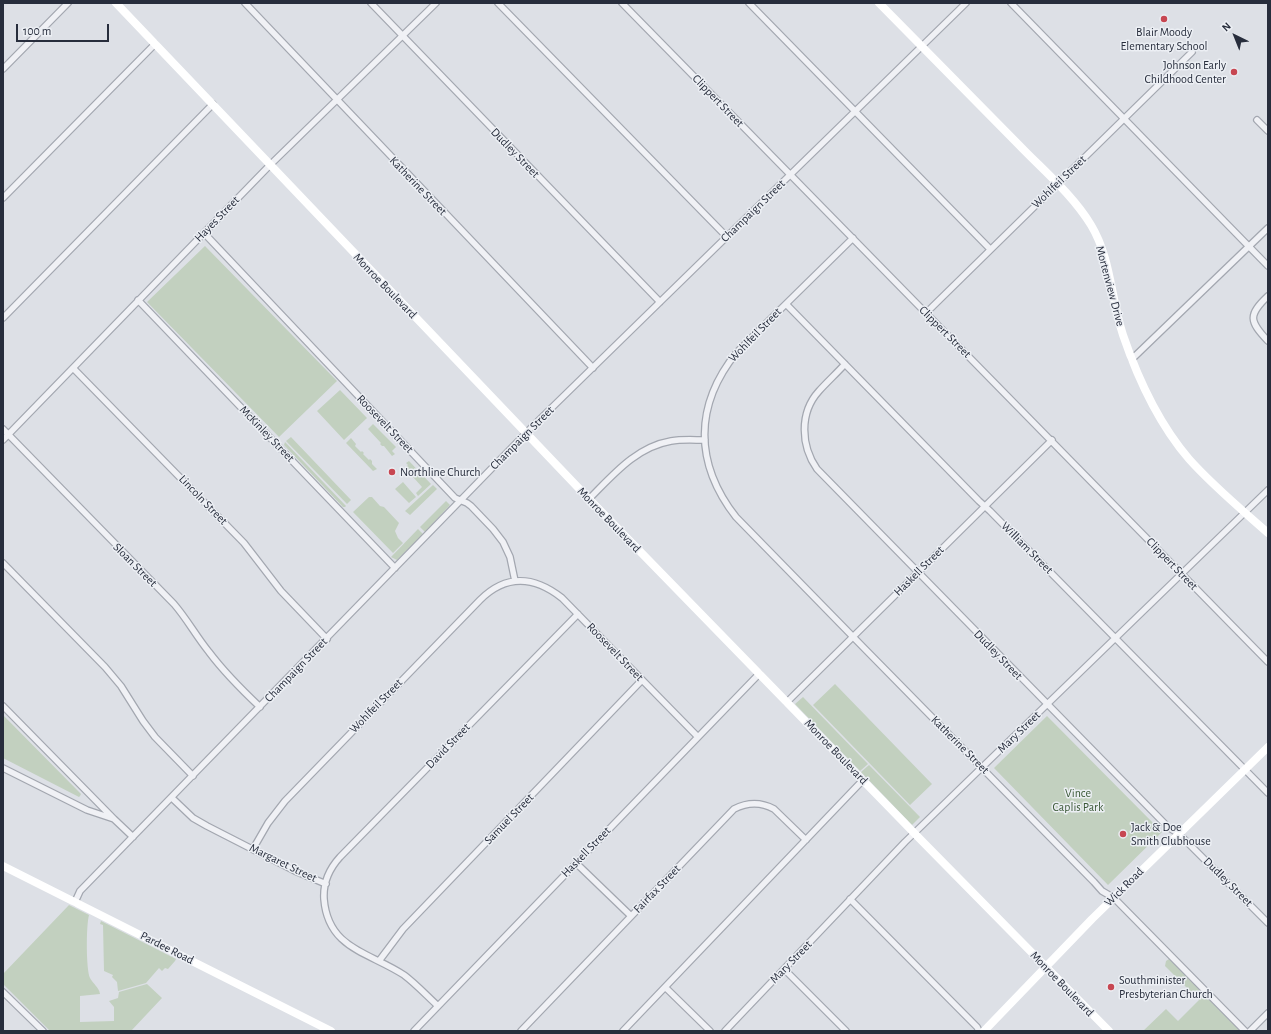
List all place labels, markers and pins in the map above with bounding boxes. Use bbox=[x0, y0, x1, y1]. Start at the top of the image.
marker: Blair Moody Elementary School bbox=[1159, 14, 1169, 24]
place label: Blair Moody Elementary School bbox=[1121, 25, 1207, 53]
place label: Johnson Early Childhood Center bbox=[1144, 58, 1226, 86]
marker: Johnson Early Childhood Center bbox=[1229, 67, 1239, 77]
place label: Northline Church bbox=[400, 465, 480, 479]
marker: Northline Church bbox=[387, 467, 397, 477]
place label: Jack & Doe Smith Clubhouse bbox=[1131, 820, 1211, 848]
marker: Jack & Doe Smith Clubhouse bbox=[1118, 829, 1128, 839]
place label: Southminister Presbyterian Church bbox=[1119, 973, 1213, 1001]
marker: Southminister Presbyterian Church bbox=[1106, 982, 1116, 992]

